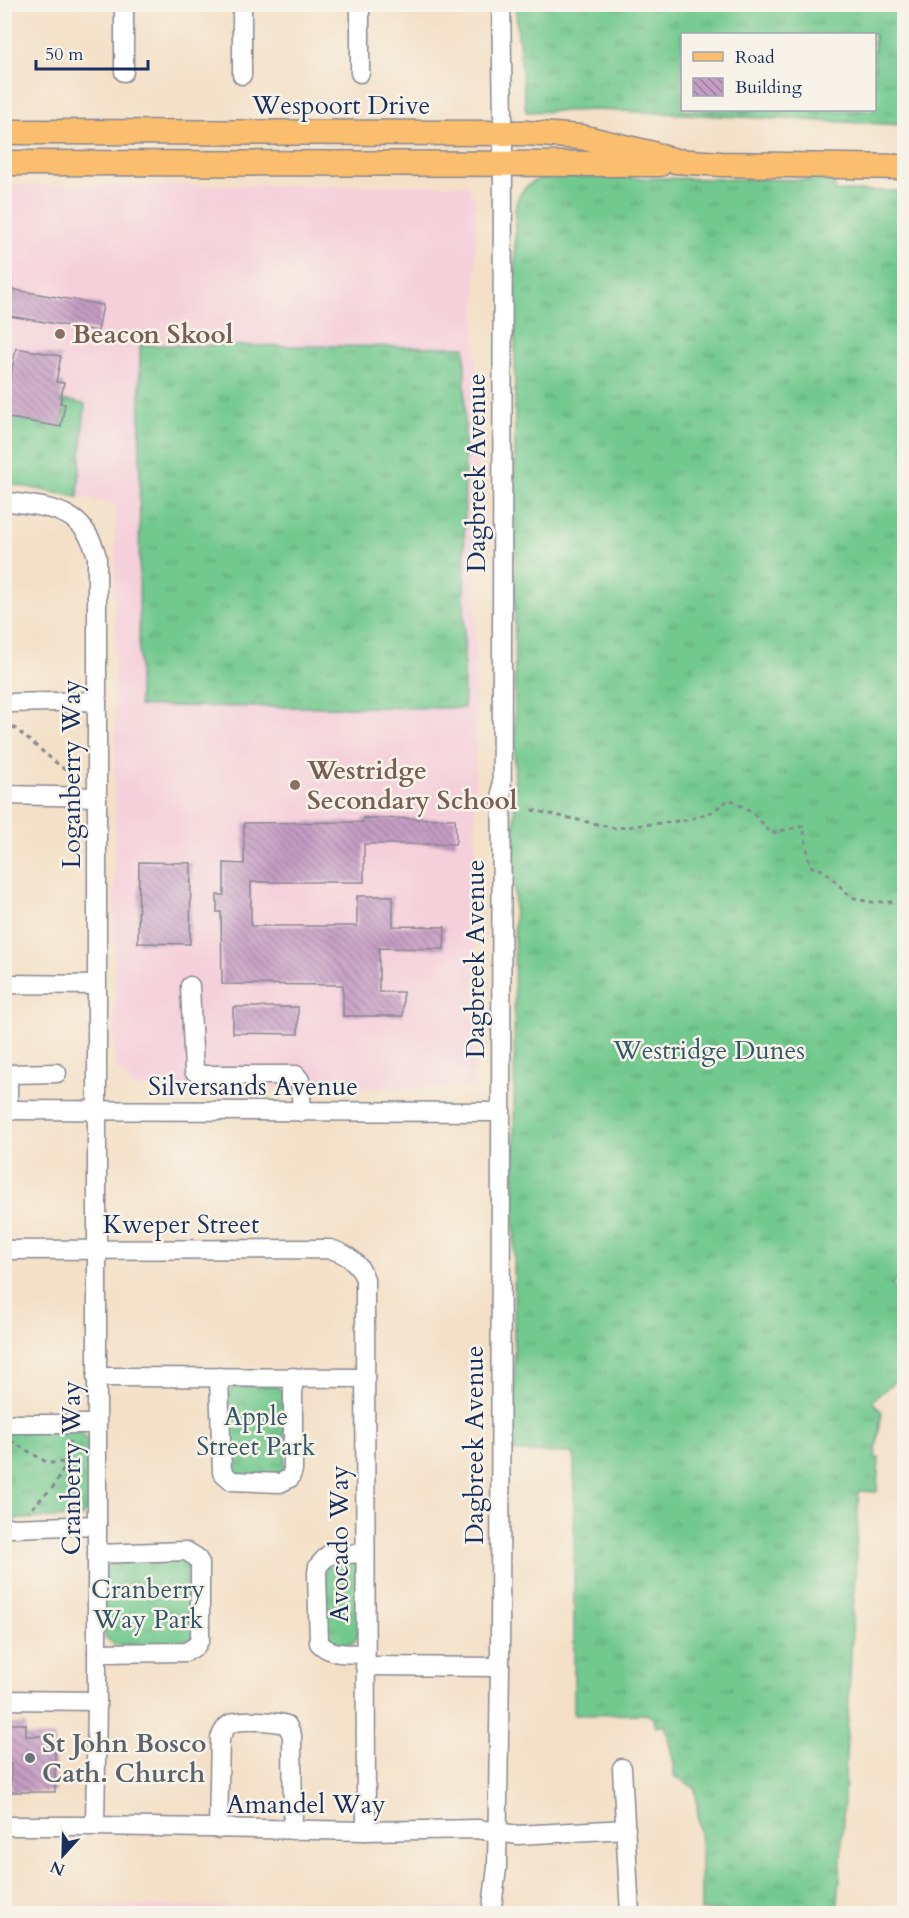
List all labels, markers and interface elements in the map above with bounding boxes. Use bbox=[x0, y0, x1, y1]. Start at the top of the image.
scale bar bbox=[36, 33, 148, 71]
legend bbox=[681, 33, 876, 111]
text: 50 m bbox=[45, 42, 84, 67]
text: Road bbox=[735, 45, 775, 70]
text: Building bbox=[735, 75, 803, 100]
street label: Wespoort Drive bbox=[251, 88, 430, 123]
place label: Beacon Skool bbox=[72, 317, 234, 352]
marker: Beacon Skool bbox=[53, 327, 67, 341]
street label: Dagbreek Avenue bbox=[459, 373, 494, 573]
street label: Loganberry Way bbox=[54, 679, 89, 869]
place label: Westridge Secondary School bbox=[306, 753, 518, 818]
marker: Westridge Secondary School bbox=[288, 778, 302, 792]
street label: Dagbreek Avenue bbox=[458, 859, 493, 1059]
park label: Westridge Dunes bbox=[612, 1033, 805, 1068]
street label: Silversands Avenue bbox=[148, 1069, 358, 1104]
street label: Kweper Street bbox=[103, 1207, 259, 1242]
street label: Dagbreek Avenue bbox=[457, 1345, 492, 1545]
street label: Cranberry Way bbox=[54, 1380, 89, 1555]
park label: Apple Street Park bbox=[196, 1399, 316, 1464]
street label: Avocado Way bbox=[322, 1465, 357, 1623]
park label: Cranberry Way Park bbox=[91, 1572, 205, 1637]
place label: St John Bosco Cath. Church bbox=[42, 1726, 207, 1791]
marker: St John Bosco Cath. Church bbox=[23, 1751, 37, 1765]
street label: Amandel Way bbox=[226, 1787, 386, 1822]
north arrow bbox=[33, 1825, 93, 1885]
text: N bbox=[47, 1855, 68, 1881]

